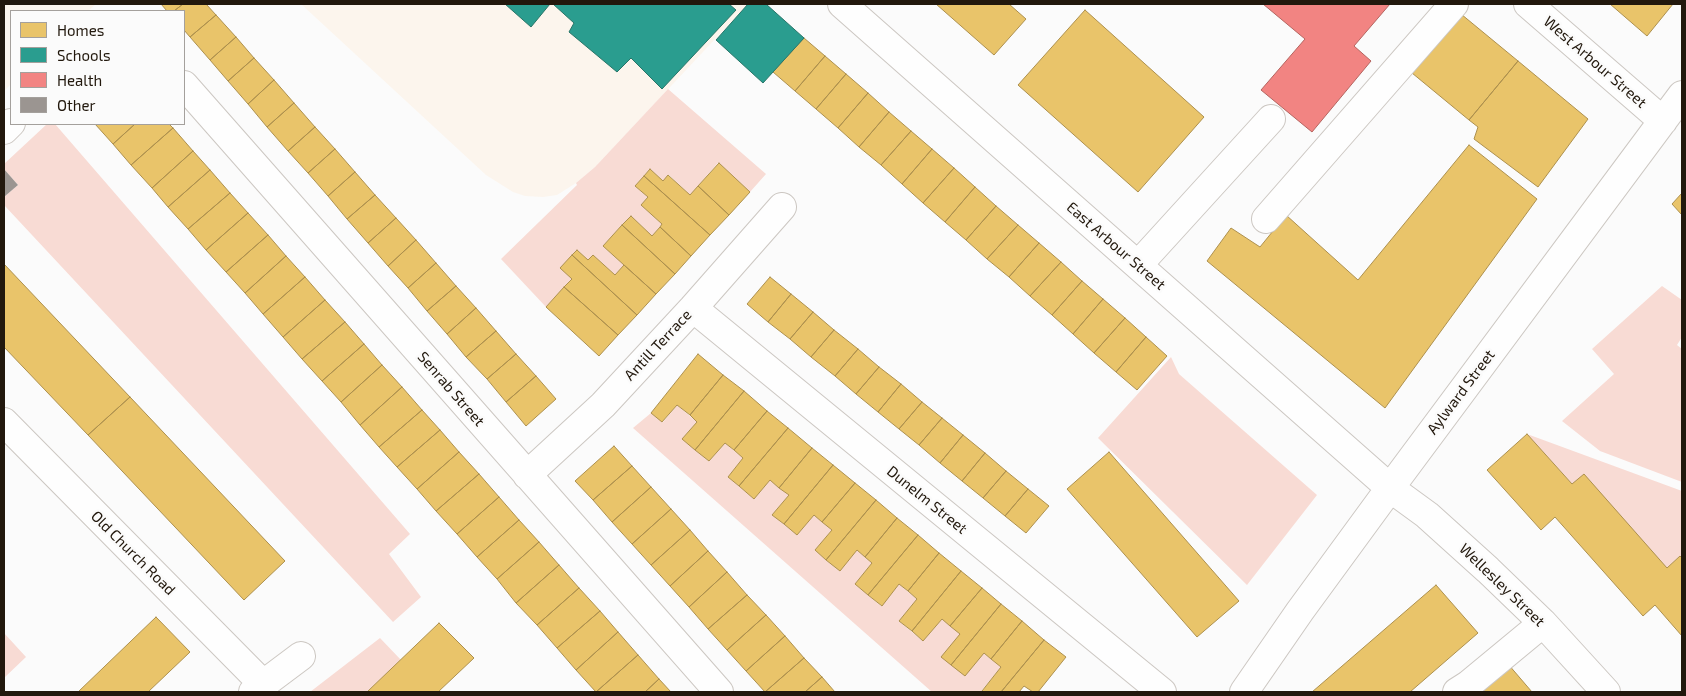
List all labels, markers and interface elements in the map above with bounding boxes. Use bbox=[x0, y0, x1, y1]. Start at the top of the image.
legend bbox=[10, 10, 185, 125]
street label: West Arbour Street bbox=[1540, 12, 1650, 112]
text: Homes bbox=[57, 21, 104, 39]
text: Schools bbox=[57, 46, 111, 64]
text: Health bbox=[57, 71, 102, 89]
text: Other bbox=[57, 96, 96, 114]
street label: East Arbour Street bbox=[1063, 198, 1169, 294]
street label: Antill Terrace bbox=[621, 306, 695, 384]
street label: Aylward Street bbox=[1423, 346, 1499, 438]
street label: Senrab Street bbox=[414, 348, 488, 430]
street label: Dunelm Street bbox=[883, 462, 971, 538]
street label: Old Church Road bbox=[87, 507, 179, 599]
street label: Wellesley Street bbox=[1455, 540, 1549, 630]

